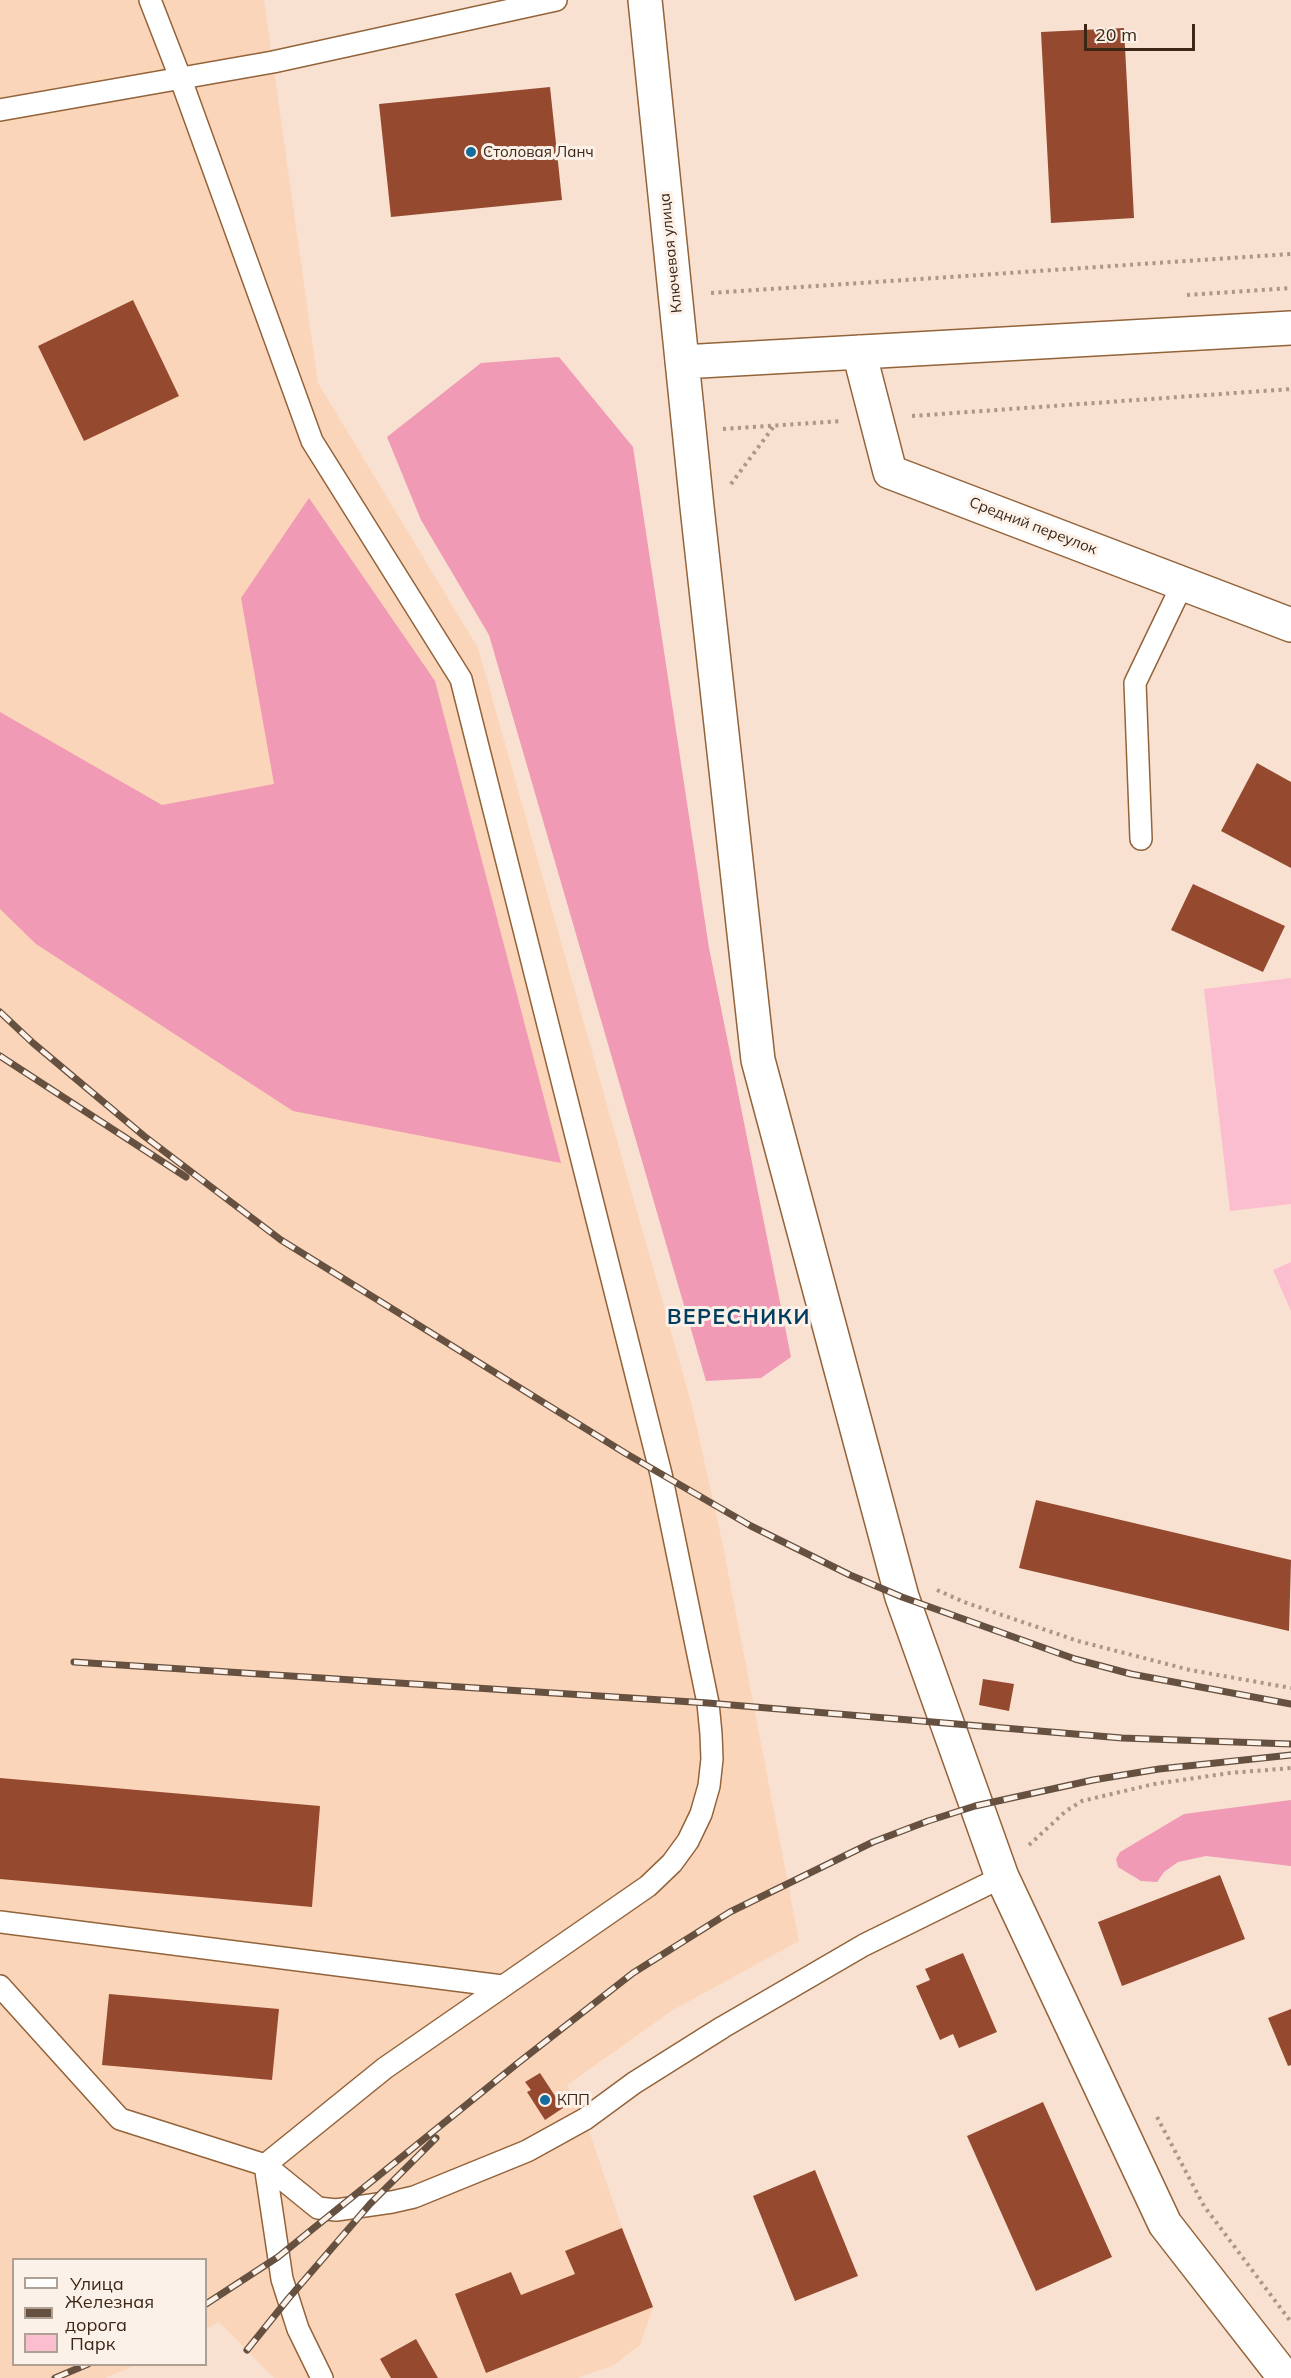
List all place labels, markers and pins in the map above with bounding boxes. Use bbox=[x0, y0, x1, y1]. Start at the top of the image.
place label: Столовая Ланч bbox=[483, 143, 594, 161]
marker: Столовая Ланч bbox=[464, 145, 478, 159]
place label: КПП bbox=[557, 2091, 590, 2109]
marker: КПП bbox=[538, 2093, 552, 2107]

